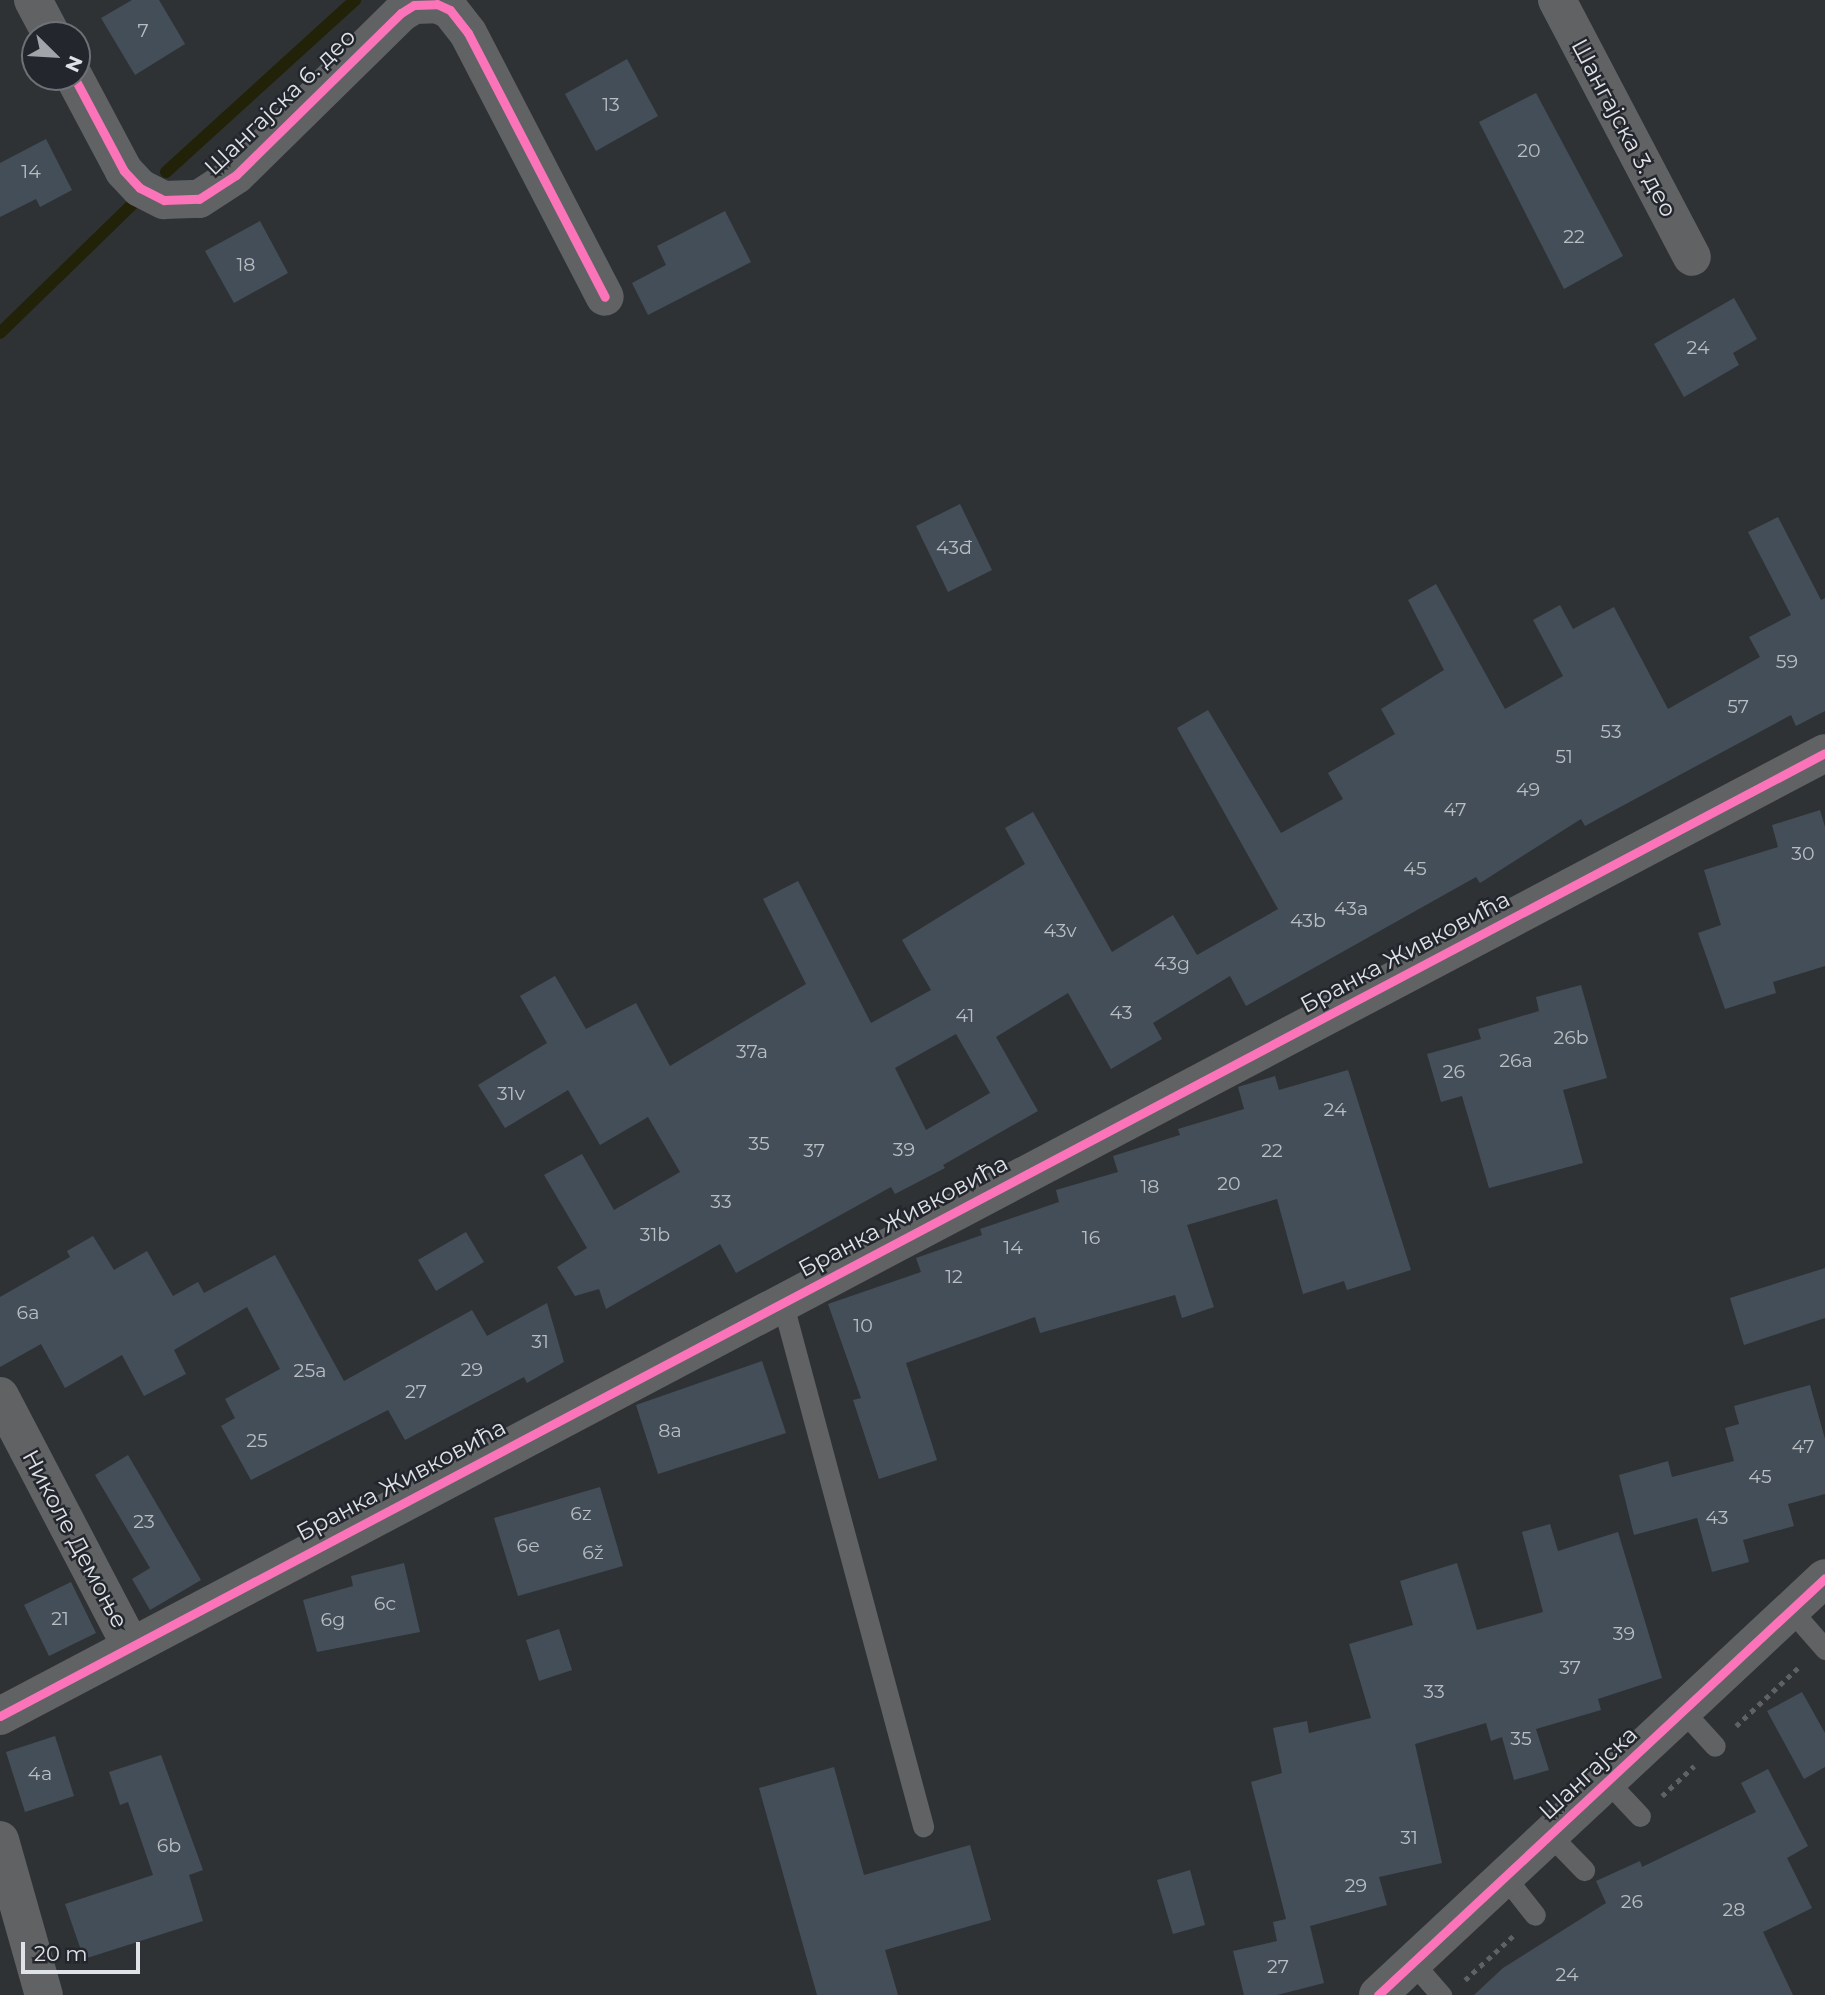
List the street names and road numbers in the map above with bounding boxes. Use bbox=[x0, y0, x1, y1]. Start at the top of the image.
street label: Шангајска 6. део bbox=[199, 23, 361, 181]
street label: Шангајска 3. део bbox=[1565, 34, 1683, 222]
street label: Бранка Живковића bbox=[1296, 885, 1514, 1019]
street label: Бранка Живковића bbox=[794, 1149, 1012, 1283]
street label: Бранка Живковића bbox=[292, 1413, 510, 1547]
street label: Николе Демоње bbox=[16, 1445, 134, 1633]
street label: Шангајска bbox=[1533, 1721, 1643, 1825]

